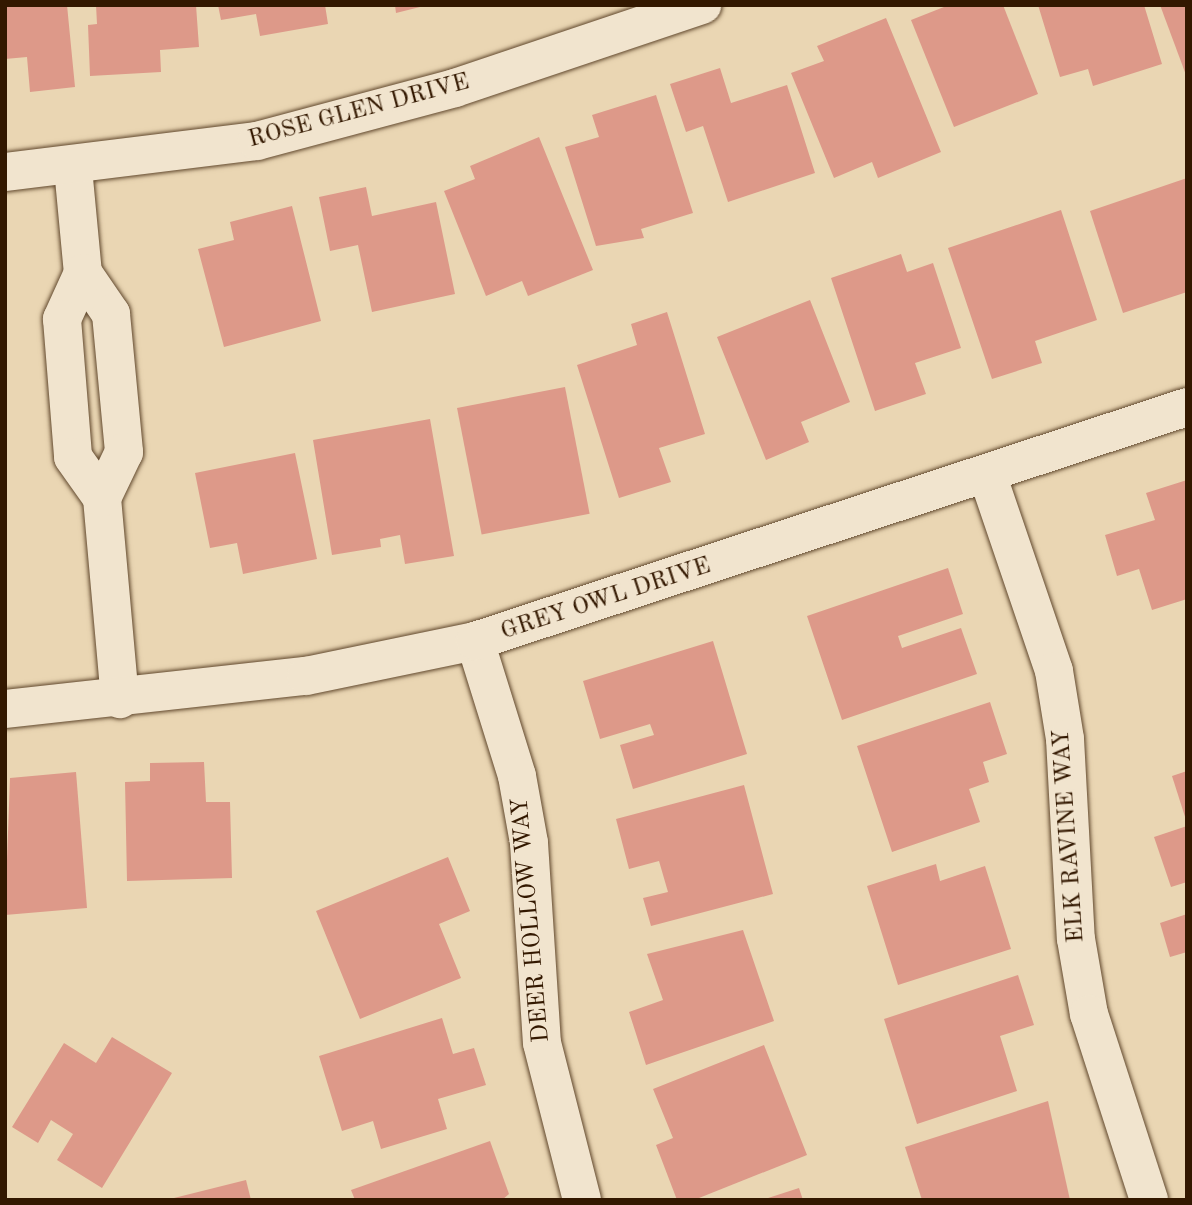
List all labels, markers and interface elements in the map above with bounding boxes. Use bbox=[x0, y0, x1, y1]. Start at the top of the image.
street label: ROSE GLEN DRIVE bbox=[245, 69, 473, 155]
street label: GREY OWL DRIVE bbox=[497, 552, 715, 648]
street label: ELK RAVINE WAY bbox=[1048, 728, 1092, 944]
street label: DEER HOLLOW WAY bbox=[507, 796, 557, 1044]

